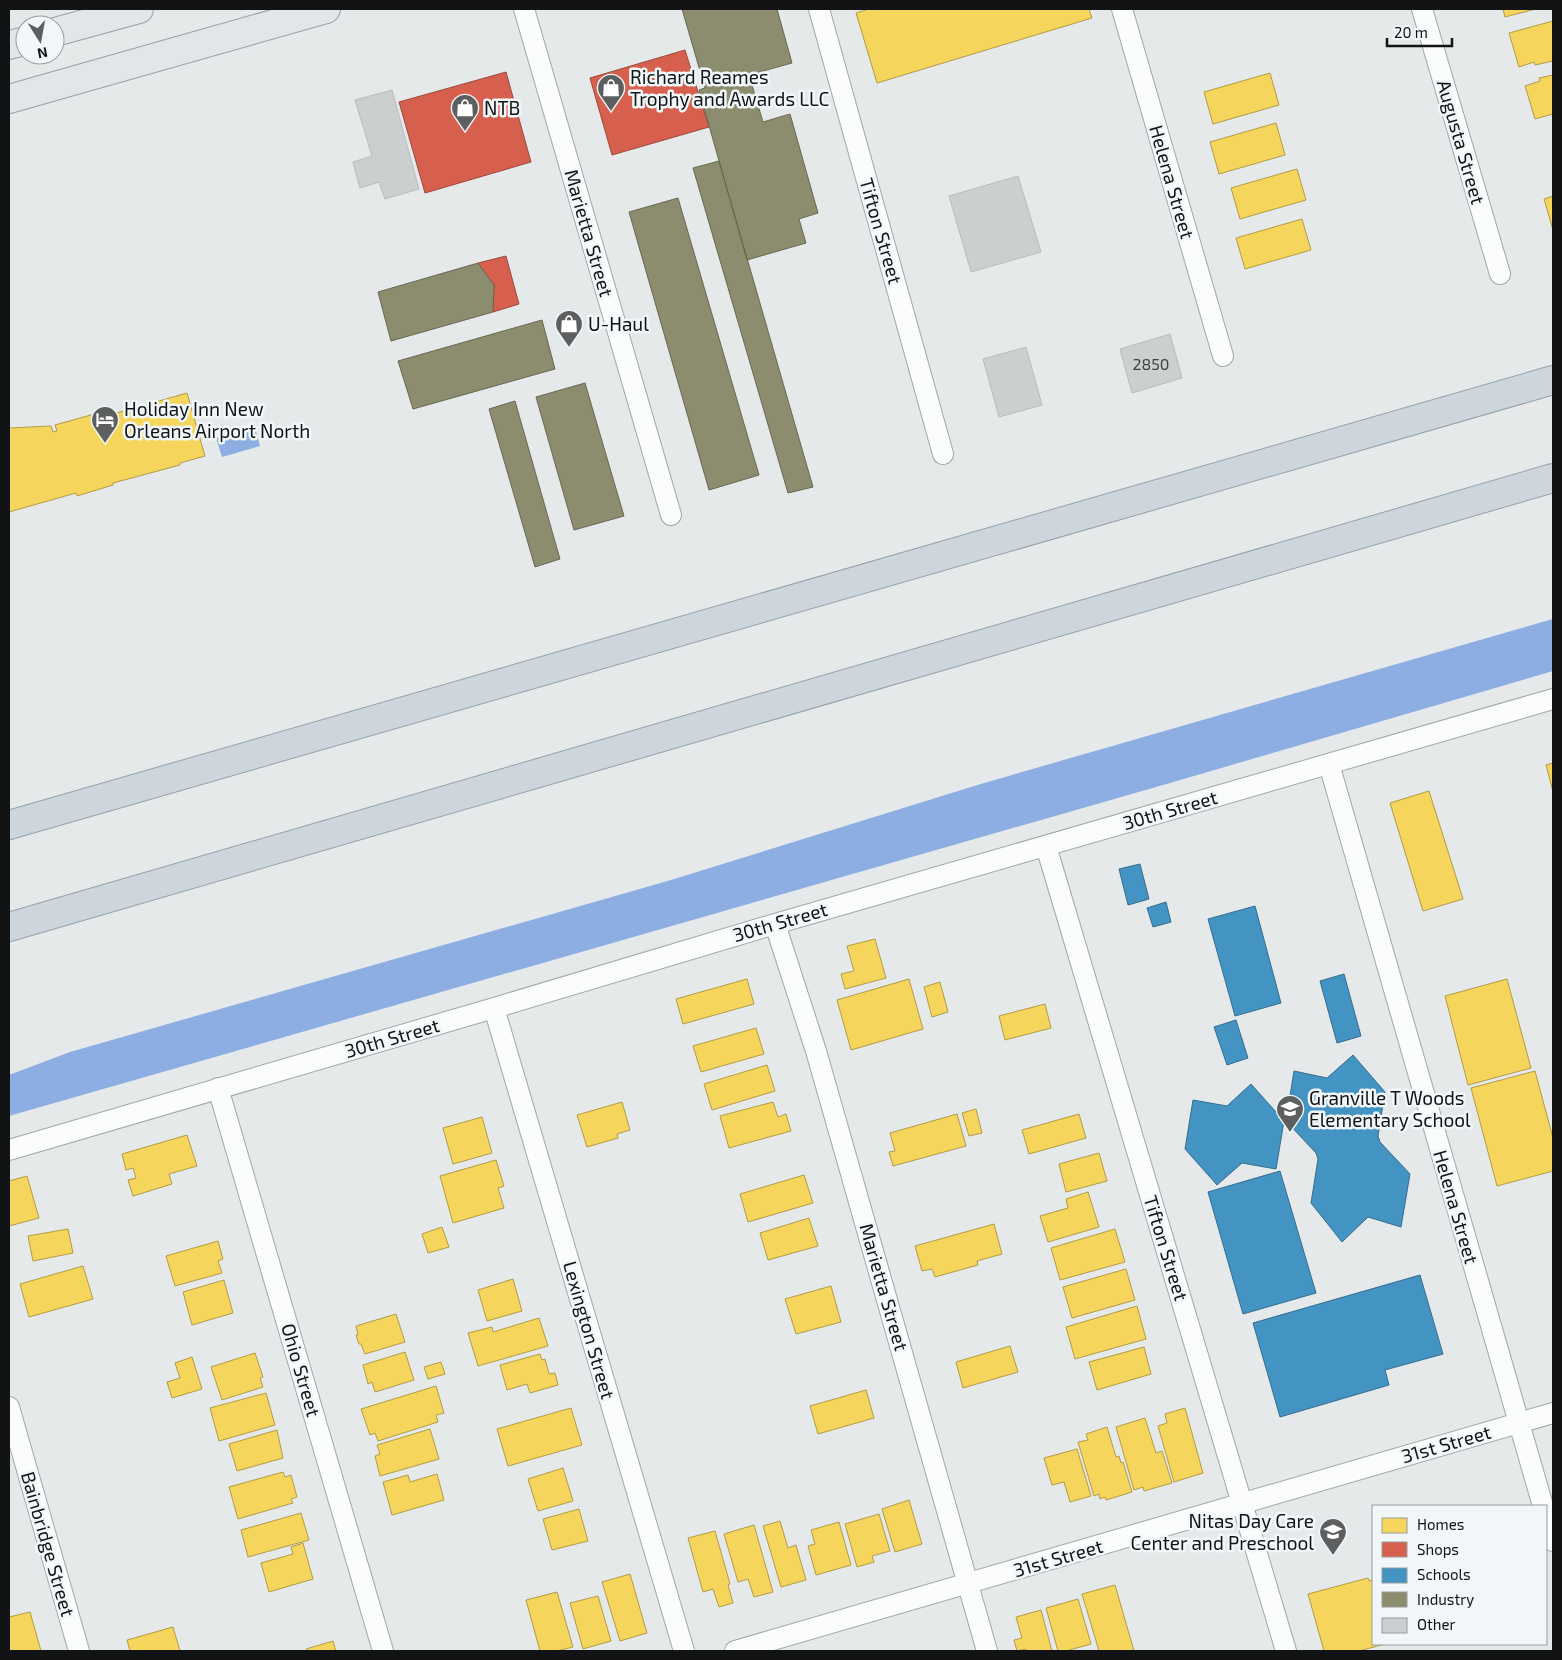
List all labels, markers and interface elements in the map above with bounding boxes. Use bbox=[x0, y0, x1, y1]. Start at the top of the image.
north arrow bbox=[15, 15, 65, 65]
scale bar bbox=[1387, 15, 1452, 47]
text: 20 m bbox=[1394, 23, 1428, 41]
text: N bbox=[36, 44, 49, 63]
place label: Richard Reames Trophy and Awards LLC bbox=[630, 65, 830, 110]
shop icon: Richard Reames Trophy and Awards LLC bbox=[596, 73, 626, 112]
street label: Augusta Street bbox=[1433, 77, 1490, 207]
shop icon: NTB bbox=[450, 93, 480, 132]
place label: NTB bbox=[484, 96, 520, 119]
street label: Helena Street bbox=[1145, 122, 1200, 241]
street label: Marietta Street bbox=[560, 166, 619, 299]
street label: Tifton Street bbox=[855, 175, 908, 286]
shop icon: U-Haul bbox=[554, 309, 584, 348]
place label: U-Haul bbox=[588, 312, 649, 335]
house number: 2850 bbox=[1133, 354, 1169, 373]
place label: Holiday Inn New Orleans Airport North bbox=[124, 397, 310, 442]
hotel icon: Holiday Inn New Orleans Airport North bbox=[90, 405, 120, 444]
street label: 30th Street bbox=[1120, 785, 1220, 834]
street label: 30th Street bbox=[730, 897, 830, 946]
street label: 30th Street bbox=[342, 1013, 442, 1062]
place label: Granville T Woods Elementary School bbox=[1309, 1086, 1471, 1131]
school or university icon: Granville T Woods Elementary School bbox=[1275, 1094, 1305, 1133]
street label: Helena Street bbox=[1429, 1147, 1484, 1266]
street label: Tifton Street bbox=[1140, 1192, 1193, 1303]
street label: Marietta Street bbox=[855, 1220, 914, 1353]
street label: Lexington Street bbox=[559, 1258, 620, 1401]
street label: Ohio Street bbox=[277, 1320, 326, 1419]
street label: 31st Street bbox=[1398, 1420, 1493, 1467]
street label: Bainbridge Street bbox=[17, 1469, 80, 1619]
legend bbox=[1372, 1505, 1547, 1645]
place label: Nitas Day Care Center and Preschool bbox=[1130, 1509, 1314, 1554]
text: Homes bbox=[1417, 1515, 1464, 1533]
school or university icon: Nitas Day Care Center and Preschool bbox=[1318, 1517, 1348, 1556]
street label: 31st Street bbox=[1010, 1534, 1105, 1581]
text: Shops bbox=[1417, 1540, 1459, 1558]
text: Schools bbox=[1417, 1565, 1471, 1583]
text: Industry bbox=[1417, 1590, 1474, 1608]
text: Other bbox=[1417, 1615, 1456, 1633]

